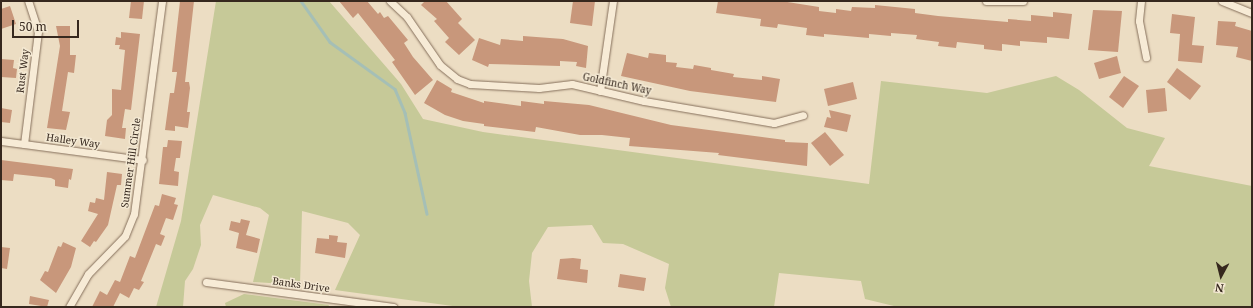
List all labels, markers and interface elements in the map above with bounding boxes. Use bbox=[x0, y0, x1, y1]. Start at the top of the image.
scale bar bbox=[14, 12, 81, 38]
text: 50 m bbox=[19, 18, 47, 35]
street label: Rust Way bbox=[14, 48, 32, 94]
street label: Goldfinch Way bbox=[582, 71, 652, 97]
street label: Summer Hill Circle bbox=[119, 117, 143, 209]
street label: Halley Way bbox=[45, 131, 101, 151]
north arrow bbox=[1201, 256, 1241, 296]
street label: Banks Drive bbox=[271, 275, 331, 295]
text: N bbox=[1214, 280, 1225, 296]

